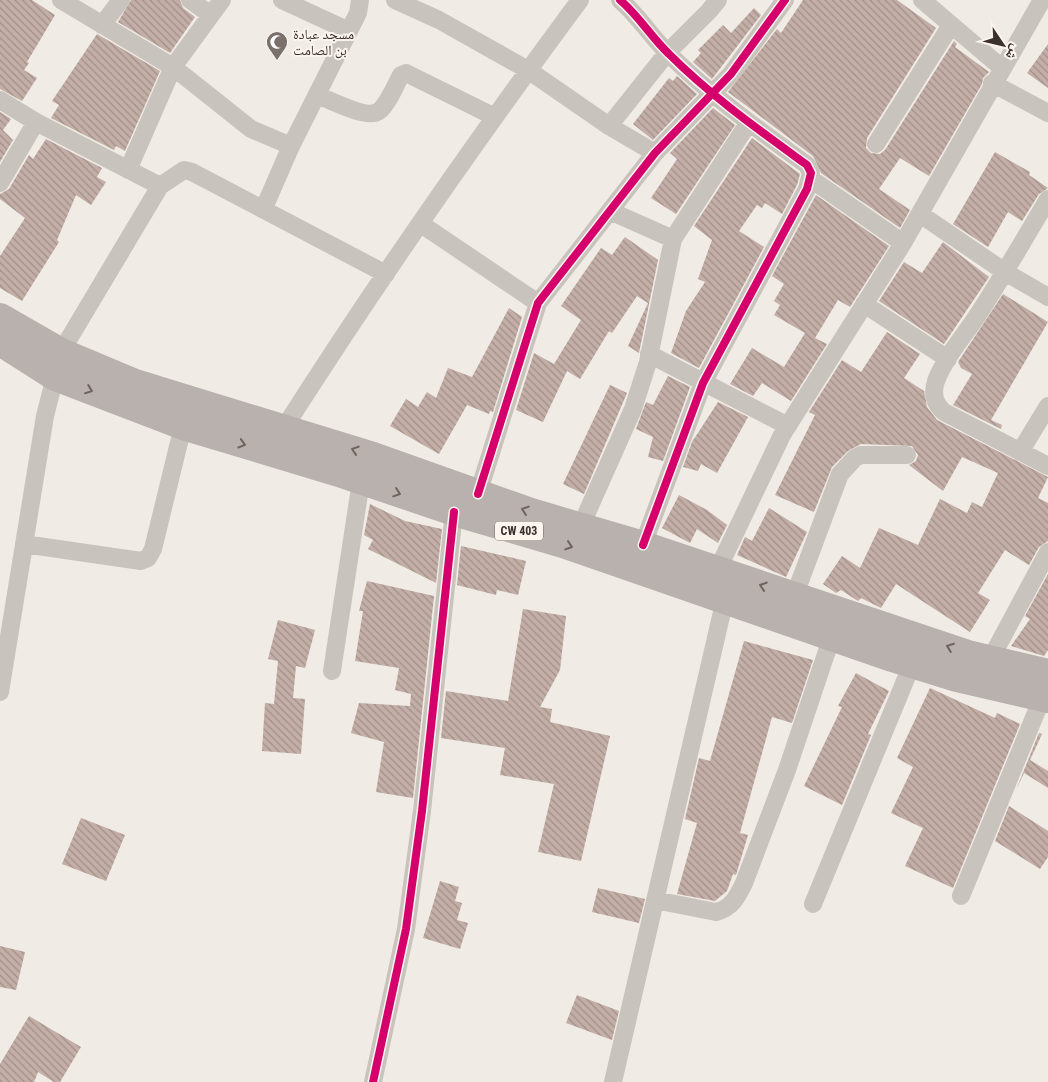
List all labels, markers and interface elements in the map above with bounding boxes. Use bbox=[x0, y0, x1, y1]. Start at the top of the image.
north arrow bbox=[978, 20, 1028, 70]
place label: مسجد عبادة بن الصامت bbox=[293, 26, 354, 59]
mosque icon: مسجد عبادة بن الصامت bbox=[265, 30, 289, 61]
text: ش bbox=[1002, 41, 1024, 63]
one-way arrow bbox=[84, 384, 92, 394]
one-way arrow bbox=[237, 438, 245, 448]
one-way arrow bbox=[351, 446, 359, 456]
one-way arrow bbox=[392, 487, 400, 497]
one-way arrow bbox=[521, 506, 529, 516]
road number: CW 403 bbox=[495, 522, 543, 540]
one-way arrow bbox=[564, 540, 572, 550]
one-way arrow bbox=[759, 582, 767, 592]
one-way arrow bbox=[946, 643, 955, 654]

